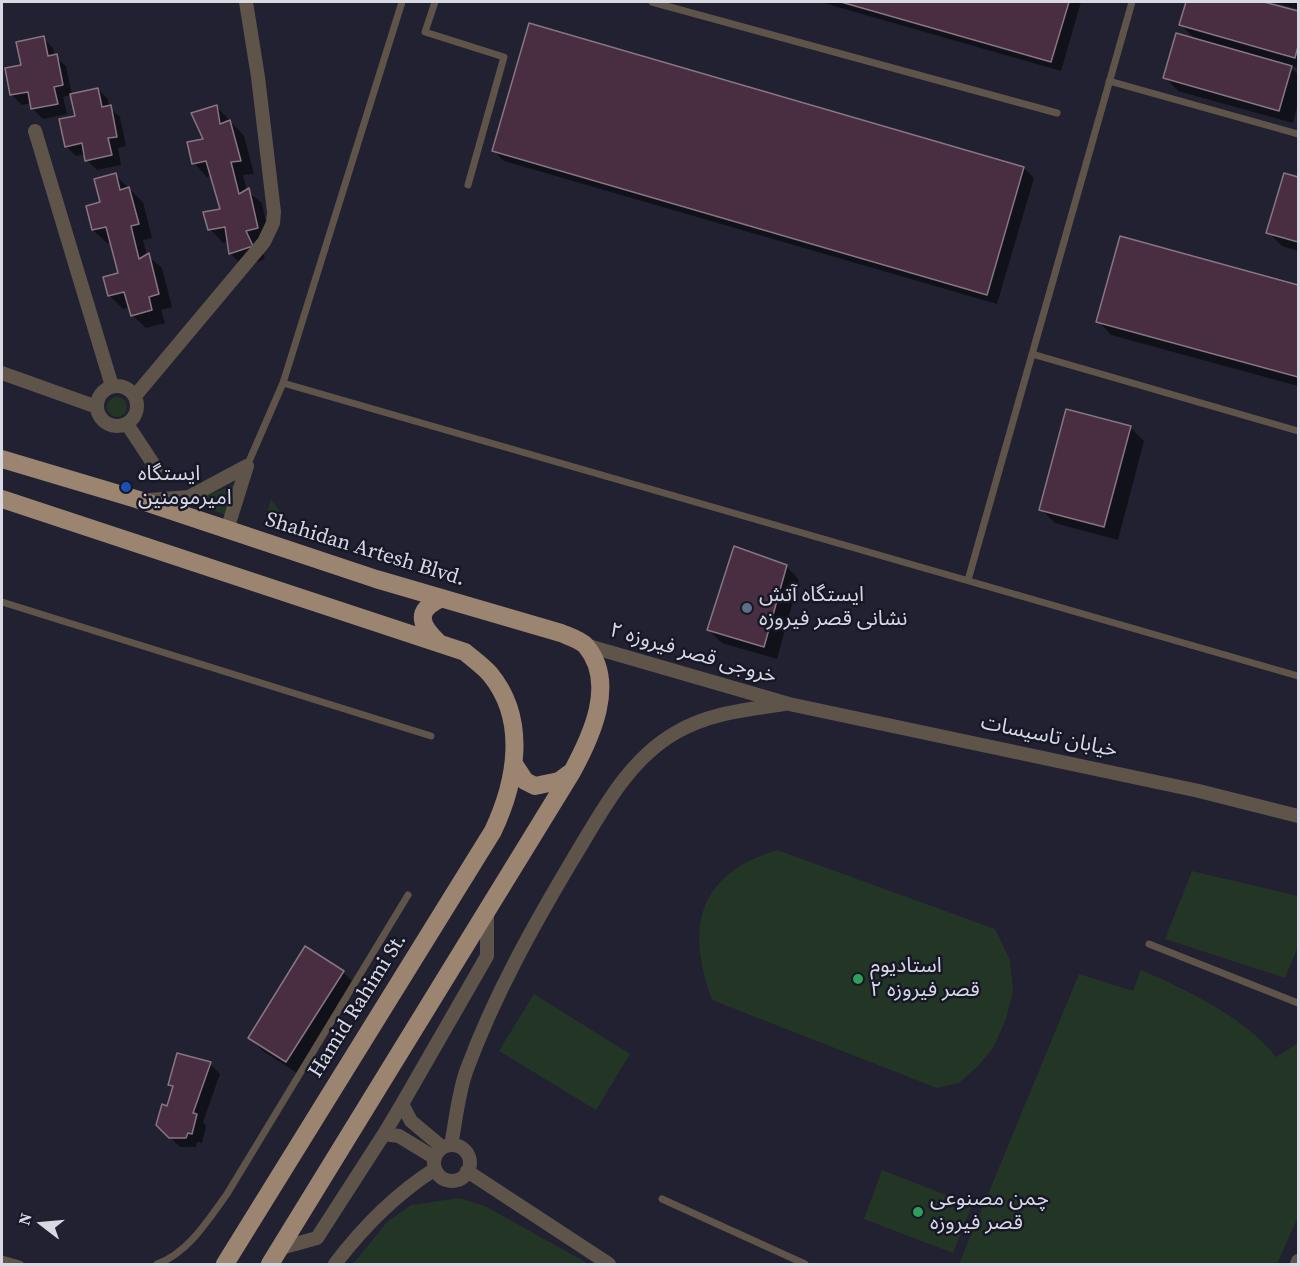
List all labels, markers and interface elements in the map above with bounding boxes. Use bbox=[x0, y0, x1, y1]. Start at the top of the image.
place label: ایستگاه امیرمومنین bbox=[138, 462, 232, 512]
marker: ایستگاه امیرمومنین bbox=[119, 480, 133, 494]
street label: Shahidan Artesh Blvd. bbox=[262, 508, 468, 592]
place label: ایستگاه آتش نشانی قصر فیروزه bbox=[759, 583, 907, 633]
marker: ایستگاه آتش نشانی قصر فیروزه bbox=[740, 601, 754, 615]
street label: خروجی قصر فیروزه ۲ bbox=[607, 618, 779, 690]
street label: خیابان تاسیسات bbox=[978, 710, 1120, 764]
street label: Hamid Rahimi St. bbox=[303, 929, 413, 1083]
place label: استادیوم قصر فیروزه ۲ bbox=[870, 954, 980, 1004]
marker: استادیوم قصر فیروزه ۲ bbox=[851, 972, 865, 986]
place label: چمن مصنوعی قصر فیروزه bbox=[930, 1187, 1049, 1237]
north arrow bbox=[12, 1194, 72, 1254]
marker: چمن مصنوعی قصر فیروزه bbox=[911, 1205, 925, 1219]
text: N bbox=[13, 1210, 37, 1228]

